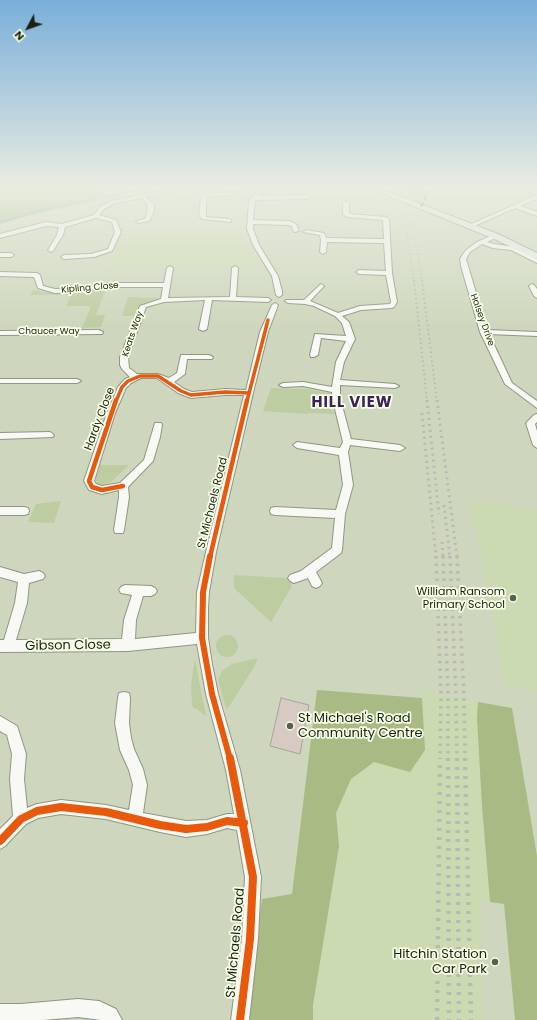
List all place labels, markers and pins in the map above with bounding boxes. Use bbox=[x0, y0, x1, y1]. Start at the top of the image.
place label: William Ransom Primary School bbox=[416, 585, 505, 611]
marker: William Ransom Primary School bbox=[508, 593, 518, 603]
place label: St Michael's Road Community Centre bbox=[298, 711, 423, 742]
marker: St Michael's Road Community Centre bbox=[285, 721, 295, 731]
place label: Hitchin Station Car Park bbox=[393, 947, 487, 978]
marker: Hitchin Station Car Park bbox=[490, 957, 500, 967]

